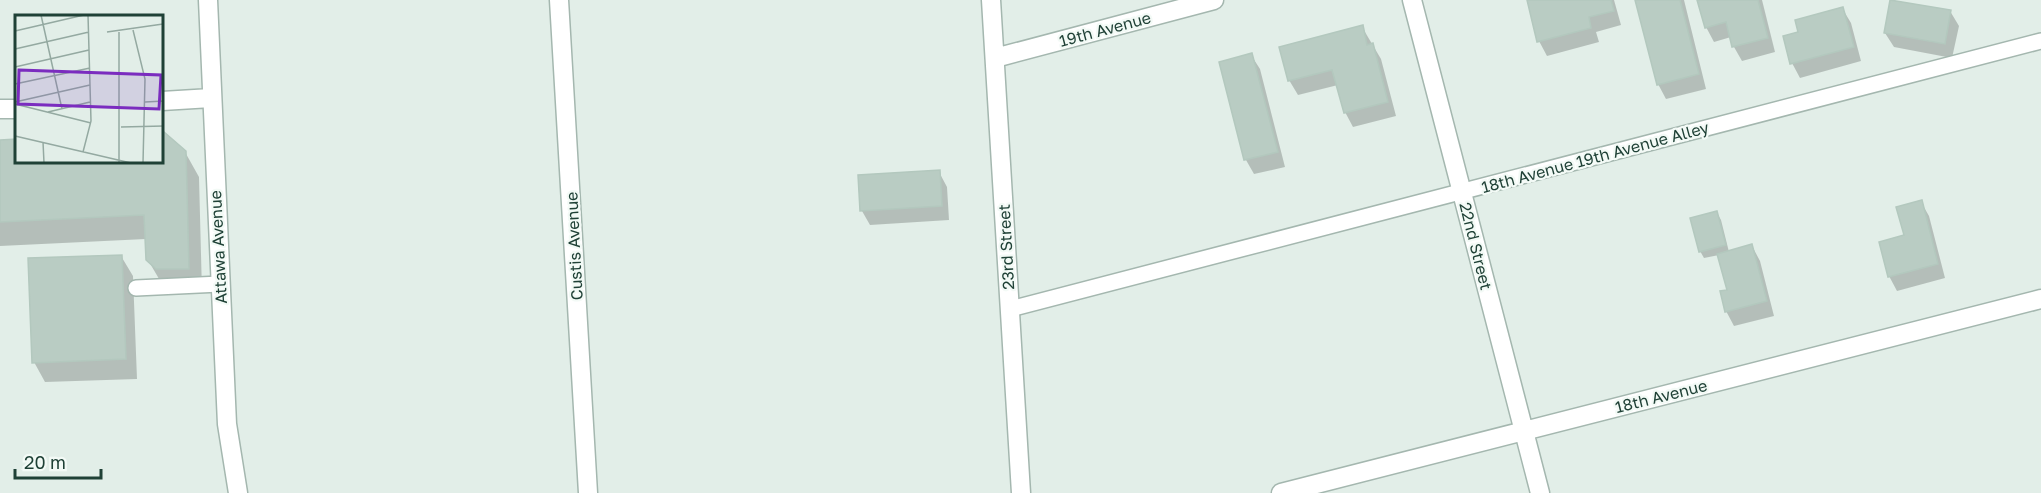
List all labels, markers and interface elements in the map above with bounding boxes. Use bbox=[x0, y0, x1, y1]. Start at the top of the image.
street label: 19th Avenue bbox=[1057, 7, 1153, 51]
inset map bbox=[15, 15, 164, 164]
street label: 18th Avenue 19th Avenue Alley bbox=[1479, 117, 1711, 197]
street label: Attawa Avenue bbox=[205, 190, 231, 304]
street label: Custis Avenue bbox=[561, 191, 587, 301]
street label: 22nd Street bbox=[1455, 200, 1497, 292]
street label: 23rd Street bbox=[994, 204, 1018, 290]
street label: 18th Avenue bbox=[1613, 375, 1709, 417]
scale bar bbox=[15, 442, 100, 480]
text: 20 m bbox=[24, 451, 66, 473]

